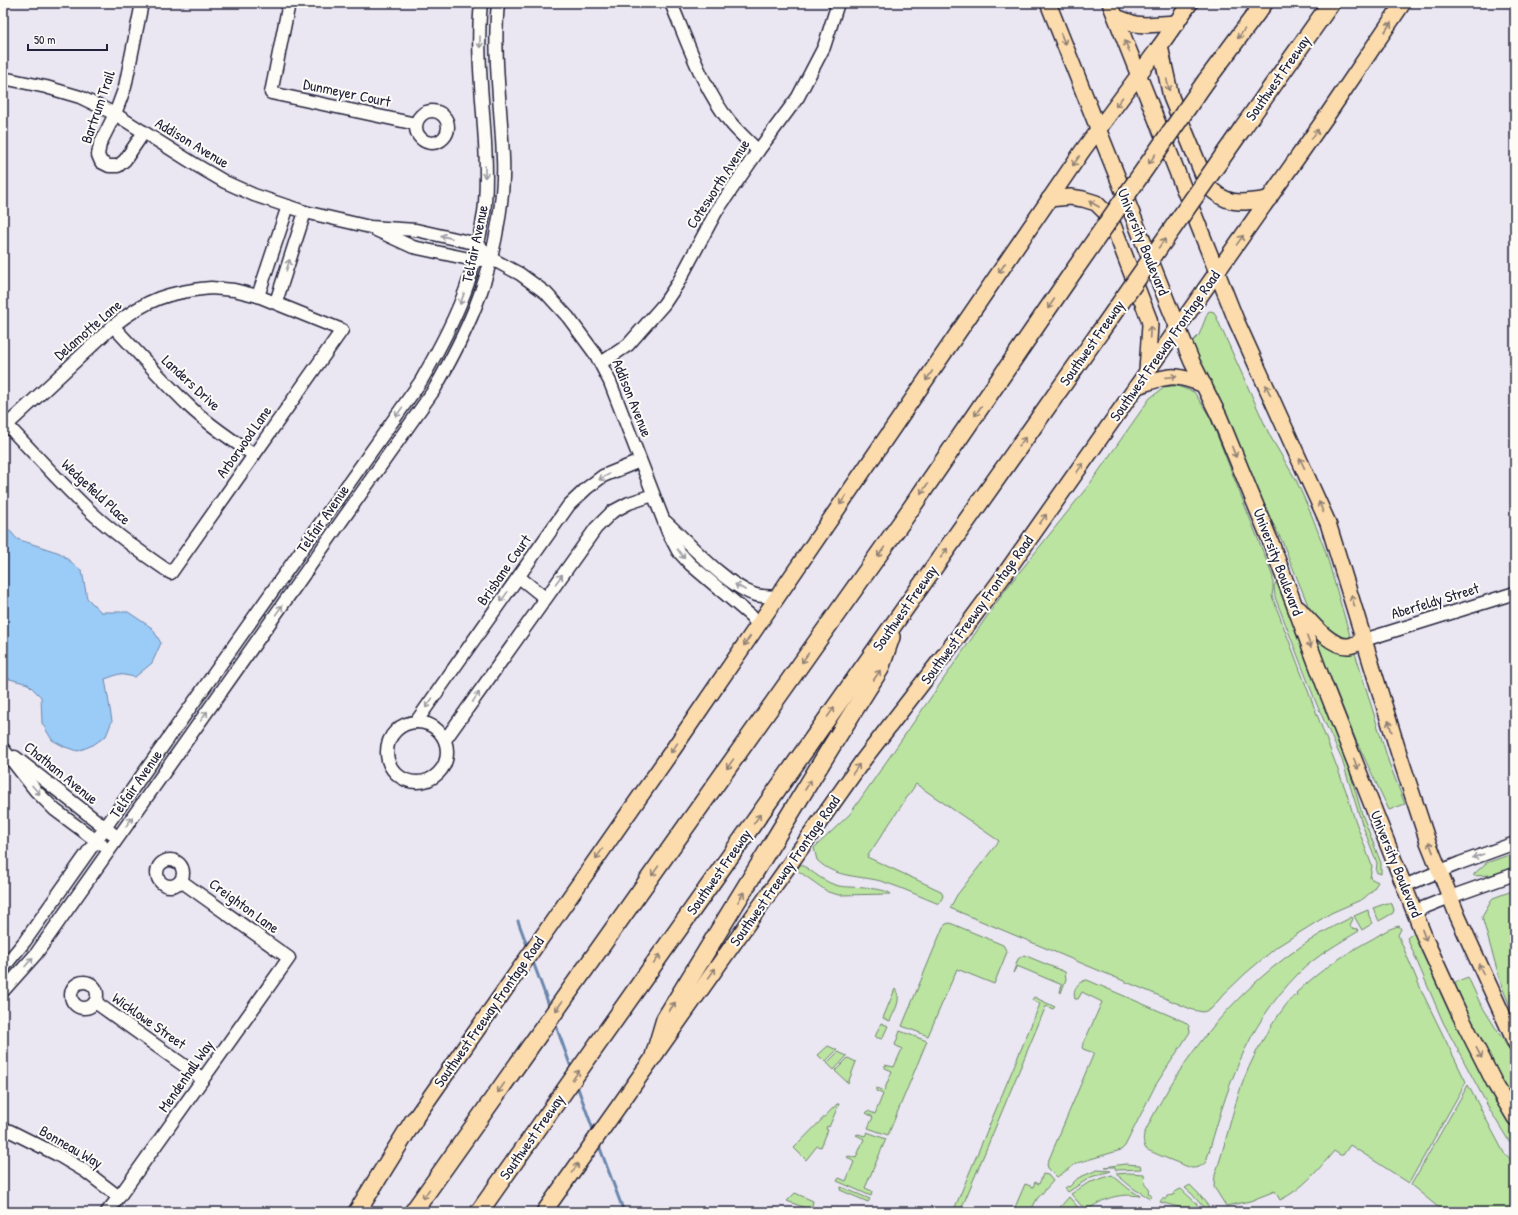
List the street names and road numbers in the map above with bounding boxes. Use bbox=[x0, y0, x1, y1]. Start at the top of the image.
street label: Southwest Freeway bbox=[1240, 31, 1315, 125]
street label: Bartrum Trail bbox=[75, 68, 120, 146]
street label: Dunmeyer Court bbox=[301, 73, 394, 112]
street label: Addison Avenue bbox=[151, 112, 233, 173]
street label: Cotesworth Avenue bbox=[681, 135, 754, 233]
street label: University Boulevard bbox=[1112, 185, 1174, 298]
street label: Telfair Avenue bbox=[456, 203, 493, 285]
street label: Southwest Freeway Frontage Road bbox=[1104, 266, 1225, 425]
street label: Delamotte Lane bbox=[49, 294, 126, 365]
street label: Southwest Freeway bbox=[1054, 296, 1129, 390]
street label: Landers Drive bbox=[157, 350, 225, 415]
street label: Addison Avenue bbox=[607, 356, 658, 440]
street label: Arborwood Lane bbox=[211, 401, 276, 482]
street label: Wedgefield Place bbox=[57, 454, 136, 529]
street label: Telfair Avenue bbox=[291, 480, 354, 557]
street label: University Boulevard bbox=[1248, 505, 1309, 619]
street label: Brisbane Court bbox=[471, 529, 536, 609]
street label: Southwest Freeway Frontage Road bbox=[915, 531, 1038, 689]
street label: Southwest Freeway bbox=[867, 561, 942, 655]
street label: Aberfeldy Street bbox=[1388, 577, 1482, 624]
street label: Chatham Avenue bbox=[20, 736, 103, 809]
street label: Telfair Avenue bbox=[104, 745, 167, 822]
street label: Southwest Freeway Frontage Road bbox=[724, 791, 845, 950]
street label: University Boulevard bbox=[1365, 807, 1427, 920]
street label: Southwest Freeway bbox=[681, 825, 756, 919]
street label: Creighton Lane bbox=[205, 873, 284, 938]
street label: Southwest Freeway Frontage Road bbox=[428, 932, 549, 1091]
street label: Wicklowe Street bbox=[108, 987, 191, 1054]
street label: Mendenhall Way bbox=[153, 1035, 218, 1116]
street label: Southwest Freeway bbox=[494, 1090, 569, 1184]
street label: Bonneau Way bbox=[36, 1120, 107, 1173]

